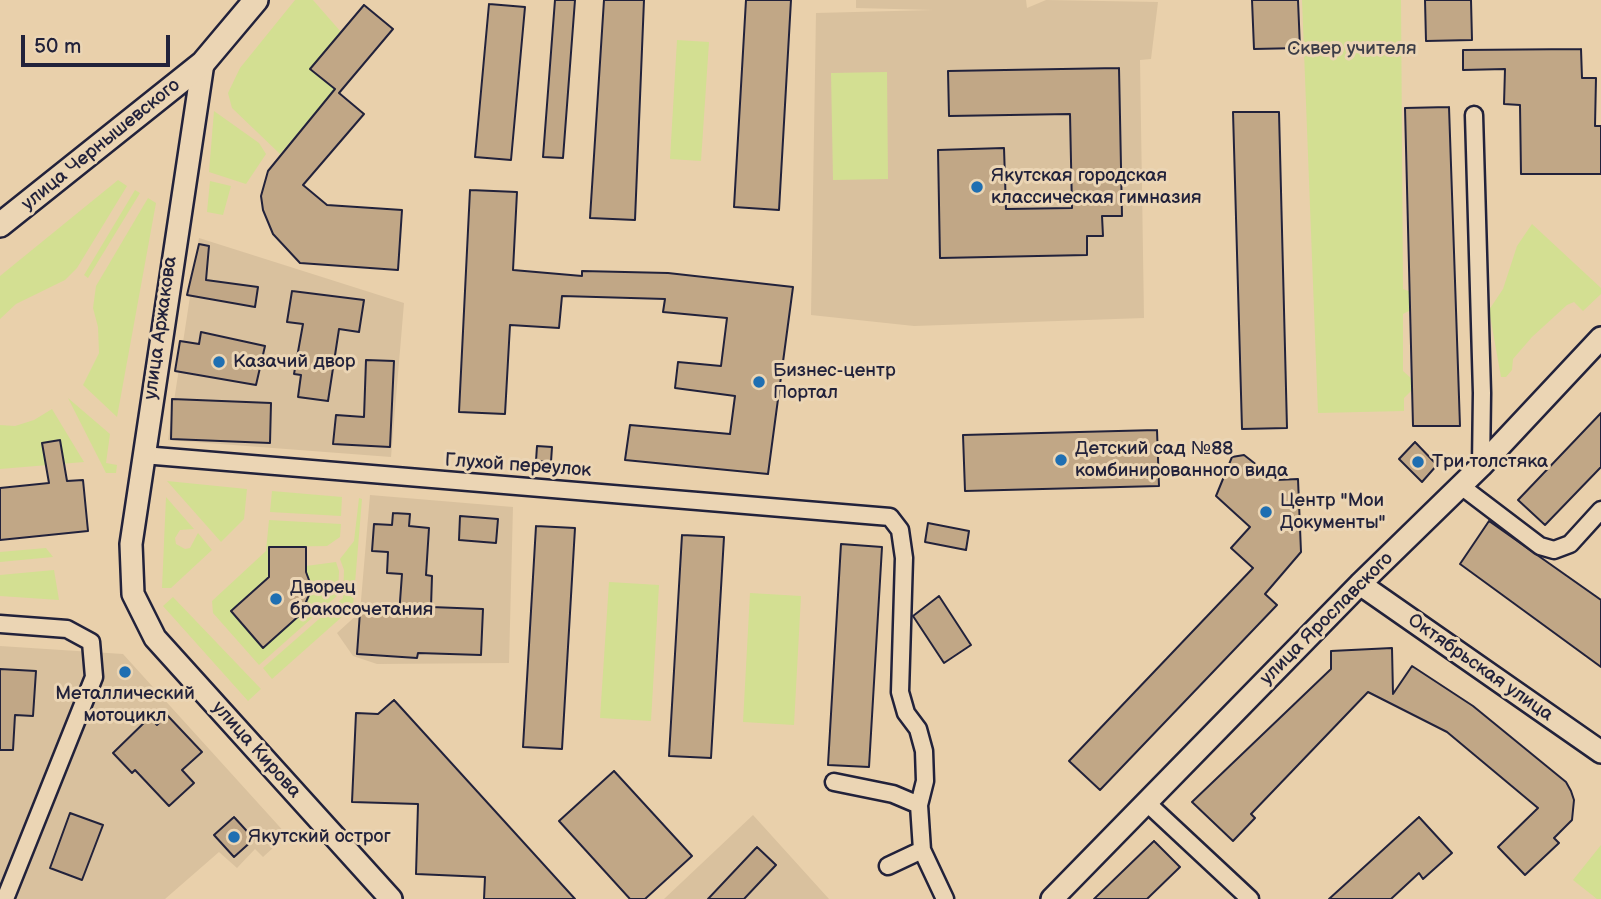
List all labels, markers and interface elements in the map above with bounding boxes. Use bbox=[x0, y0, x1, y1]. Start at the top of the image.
scale bar bbox=[24, 21, 173, 65]
text: 50 m bbox=[34, 34, 81, 59]
park label: Сквер учителя bbox=[1287, 38, 1417, 60]
street label: улица Чернышевского bbox=[17, 74, 185, 216]
place label: Якутская городская классическая гимназия bbox=[991, 165, 1202, 209]
marker: Якутская городская классическая гимназия bbox=[969, 179, 985, 195]
street label: улица Аржакова bbox=[140, 255, 182, 401]
place label: Казачий двор bbox=[233, 351, 355, 373]
marker: Казачий двор bbox=[211, 354, 227, 370]
place label: Бизнес-центр Портал bbox=[773, 360, 896, 404]
marker: Бизнес-центр Портал bbox=[751, 374, 767, 390]
place label: Детский сад №88 комбинированного вида bbox=[1075, 438, 1288, 482]
street label: Глухой переулок bbox=[444, 450, 592, 482]
place label: Три толстяка bbox=[1432, 451, 1548, 473]
marker: Детский сад №88 комбинированного вида bbox=[1053, 452, 1069, 468]
marker: Три толстяка bbox=[1410, 454, 1426, 470]
place label: Центр "Мои Документы" bbox=[1280, 490, 1386, 534]
marker: Центр "Мои Документы" bbox=[1258, 504, 1274, 520]
street label: улица Ярославского bbox=[1256, 548, 1398, 690]
place label: Дворец бракосочетания bbox=[290, 577, 433, 621]
marker: Дворец бракосочетания bbox=[268, 591, 284, 607]
street label: Октябрьская улица bbox=[1403, 609, 1557, 727]
marker: Металлический мотоцикл bbox=[117, 664, 133, 680]
place label: Металлический мотоцикл bbox=[55, 683, 195, 727]
street label: улица Кирова bbox=[207, 697, 305, 803]
place label: Якутский острог bbox=[248, 826, 391, 848]
marker: Якутский острог bbox=[226, 829, 242, 845]

